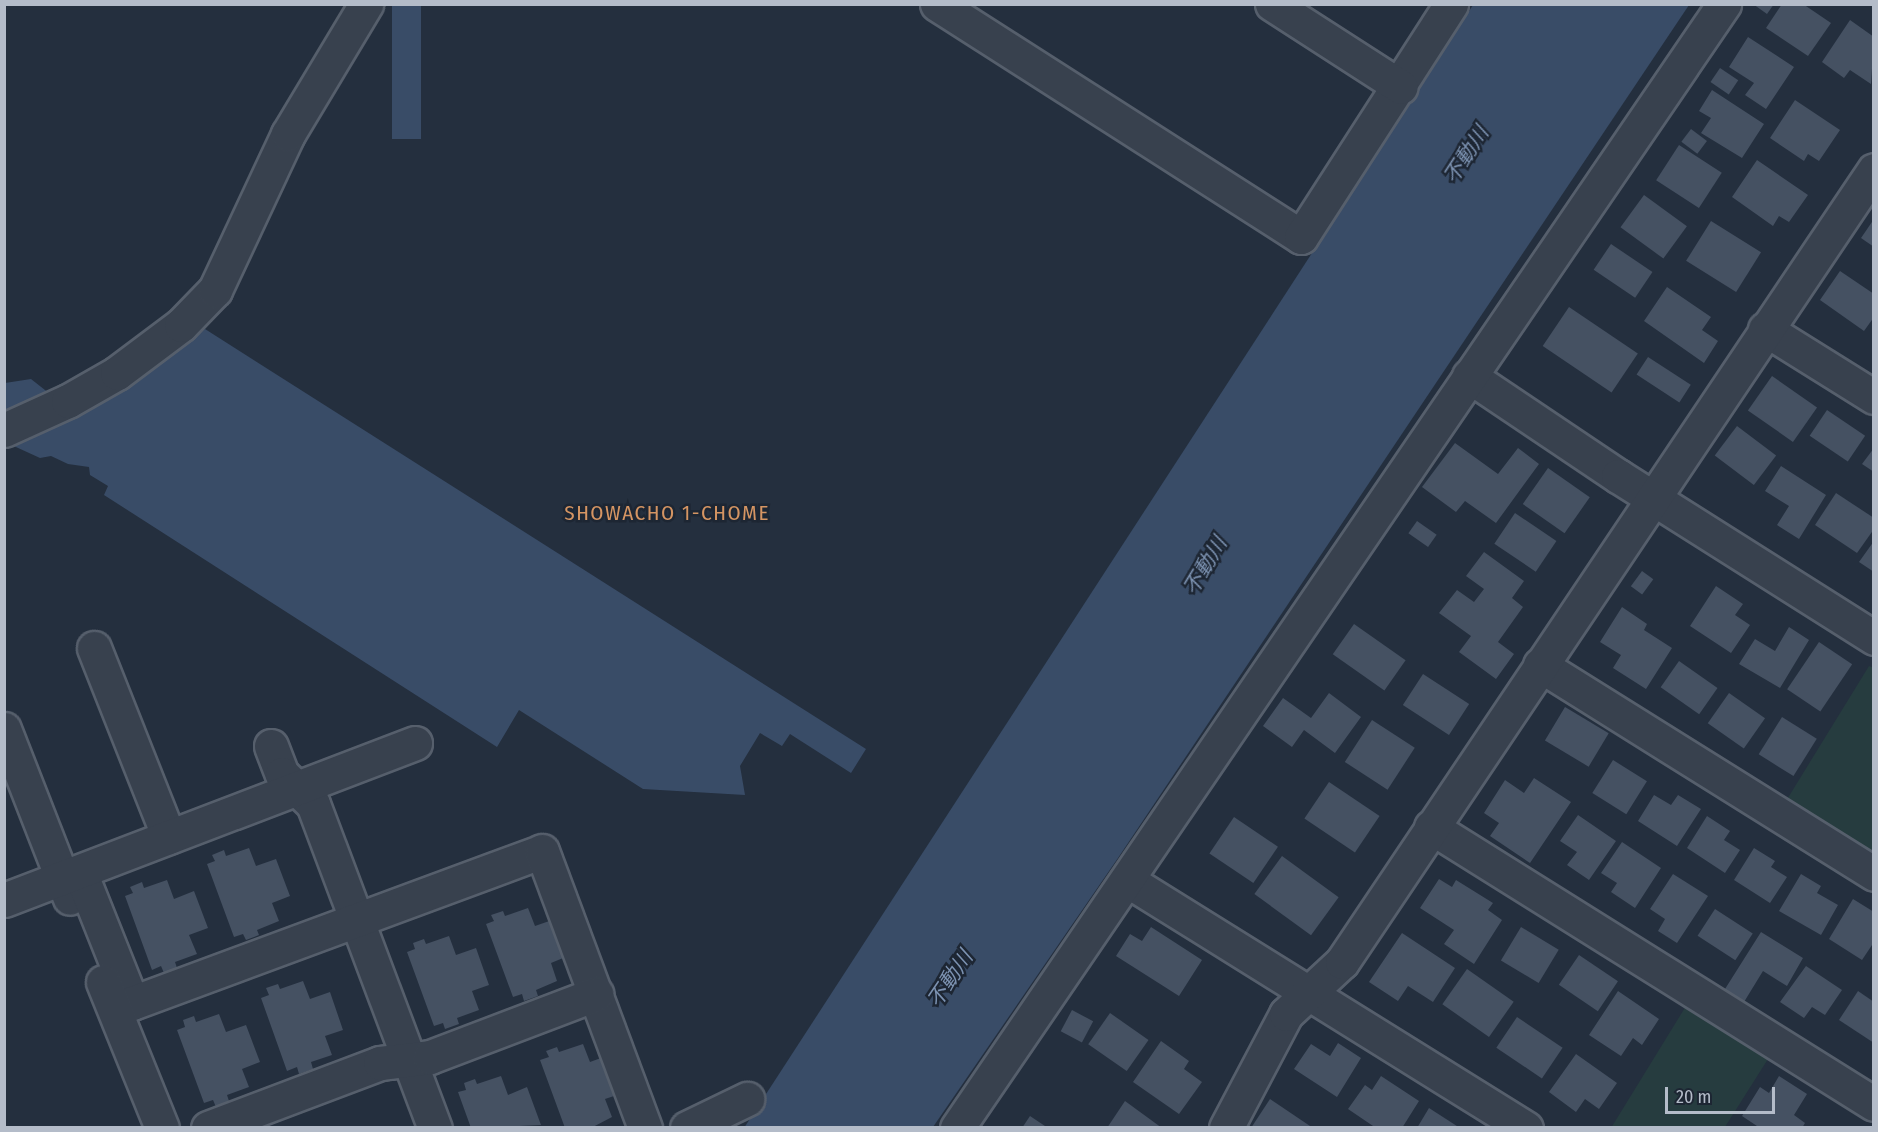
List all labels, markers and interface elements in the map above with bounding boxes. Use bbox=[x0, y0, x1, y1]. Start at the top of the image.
water label: 不動川 bbox=[1438, 122, 1494, 188]
district label: SHOWACHO 1-CHOME bbox=[564, 500, 770, 526]
water label: 不動川 bbox=[1178, 533, 1232, 599]
water label: 不動川 bbox=[922, 946, 978, 1012]
scale bar bbox=[1668, 1075, 1778, 1113]
text: 20 m bbox=[1676, 1086, 1711, 1108]

